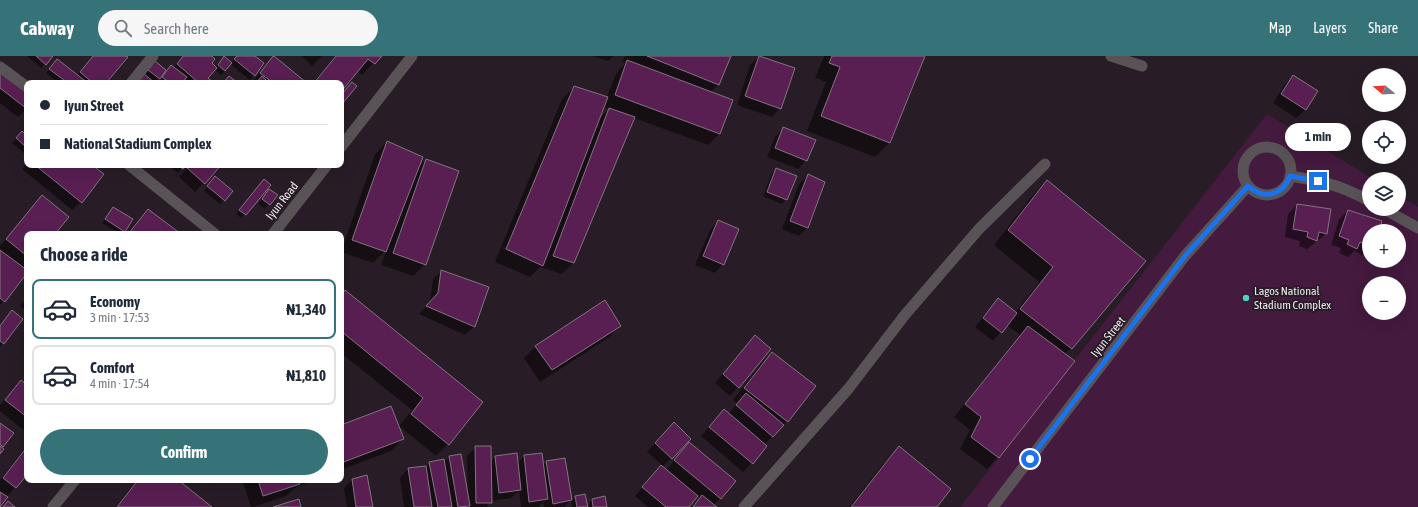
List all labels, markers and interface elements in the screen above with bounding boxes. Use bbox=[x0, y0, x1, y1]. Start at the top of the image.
search box bbox=[98, 10, 378, 46]
text: Cabway bbox=[20, 17, 74, 39]
icon: search bbox=[112, 17, 134, 39]
text: Search here bbox=[144, 20, 209, 37]
text: Map bbox=[1269, 20, 1291, 36]
text: Layers bbox=[1313, 20, 1346, 36]
text: Share bbox=[1368, 20, 1398, 36]
north arrow bbox=[1362, 68, 1406, 112]
map controls bbox=[1362, 68, 1406, 320]
text: Iyun Street bbox=[64, 97, 124, 114]
button: locate bbox=[1362, 120, 1406, 164]
callout: 1 min bbox=[1285, 123, 1351, 151]
text: 1 min bbox=[1305, 129, 1331, 144]
text: National Stadium Complex bbox=[64, 135, 211, 152]
route end bbox=[1309, 172, 1327, 190]
button: layers bbox=[1362, 172, 1406, 216]
street label: Iyun Road bbox=[263, 179, 301, 223]
button: + bbox=[1362, 224, 1406, 268]
text: Choose a ride bbox=[40, 244, 128, 265]
button: − bbox=[1362, 276, 1406, 320]
place label: Lagos National Stadium Complex bbox=[1254, 284, 1331, 312]
icon: car bbox=[42, 291, 78, 327]
text: Economy bbox=[90, 293, 140, 310]
marker: Lagos National Stadium Complex bbox=[1241, 293, 1251, 303]
text: ₦1,340 bbox=[286, 301, 326, 318]
text: 3 min · 17:53 bbox=[90, 310, 150, 325]
street label: Iyun Street bbox=[1088, 314, 1129, 360]
icon: car bbox=[42, 357, 78, 393]
text: Comfort bbox=[90, 359, 134, 376]
text: ₦1,810 bbox=[286, 367, 326, 384]
text: 4 min · 17:54 bbox=[90, 376, 150, 391]
button: Confirm bbox=[40, 429, 328, 475]
route start bbox=[1021, 450, 1039, 468]

